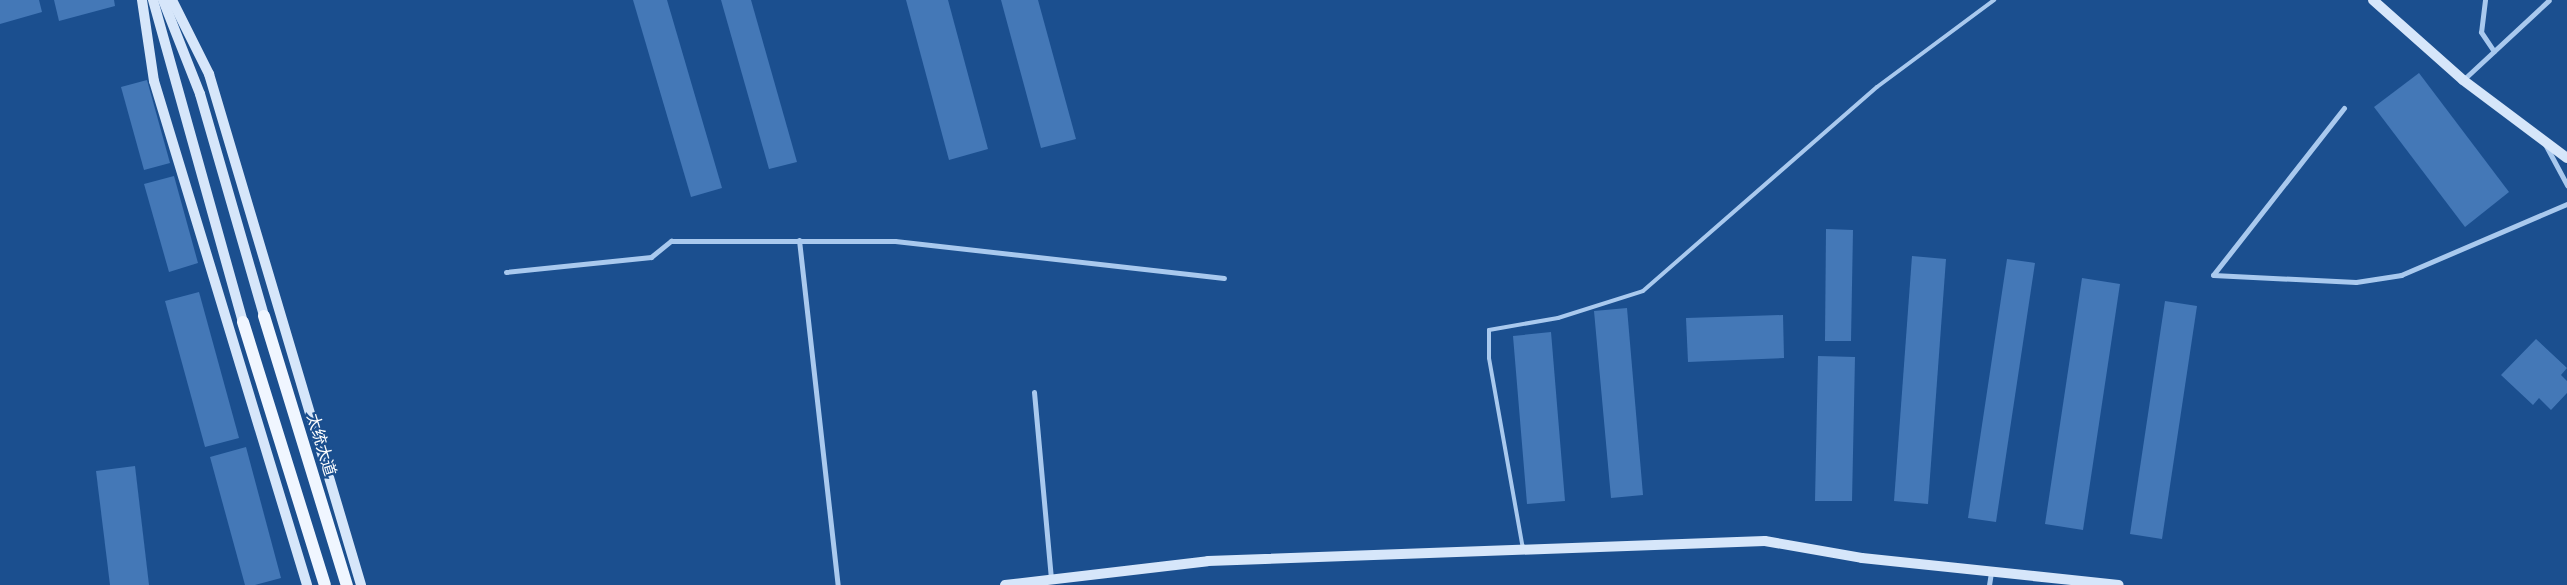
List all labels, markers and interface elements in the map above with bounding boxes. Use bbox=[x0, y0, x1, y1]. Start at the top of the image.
street label: 太统大道 bbox=[302, 412, 340, 478]

